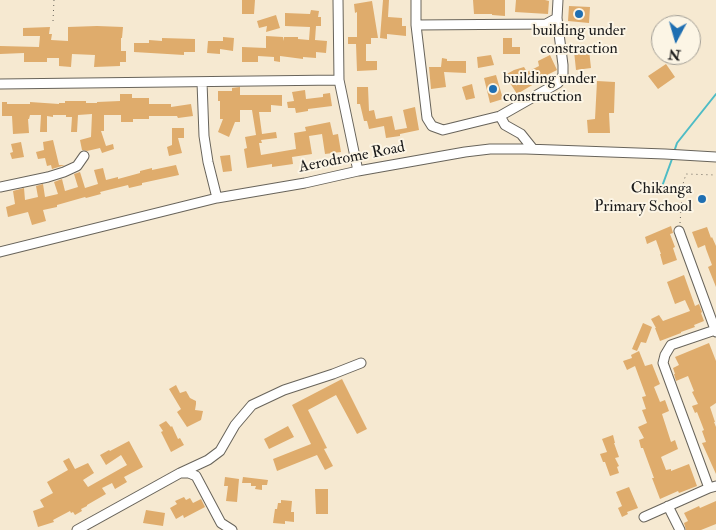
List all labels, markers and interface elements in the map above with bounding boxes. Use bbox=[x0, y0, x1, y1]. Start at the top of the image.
marker: building under constraction bbox=[573, 8, 585, 20]
north arrow bbox=[651, 15, 701, 65]
place label: building under constraction bbox=[532, 22, 626, 60]
text: N bbox=[667, 45, 682, 64]
place label: building under construction bbox=[503, 70, 596, 108]
marker: building under construction bbox=[487, 83, 499, 95]
street label: Aerodrome Road bbox=[297, 138, 407, 178]
place label: Chikanga Primary School bbox=[594, 180, 692, 218]
marker: Chikanga Primary School bbox=[696, 193, 708, 205]

